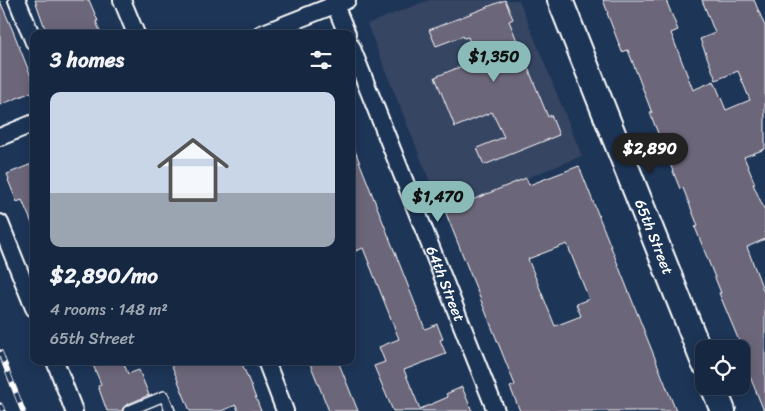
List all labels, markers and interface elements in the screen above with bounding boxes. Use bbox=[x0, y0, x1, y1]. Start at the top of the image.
text: 3 homes bbox=[50, 41, 124, 79]
pin: $1,350 bbox=[453, 41, 535, 83]
text: $1,350 bbox=[469, 42, 519, 71]
icon: filters bbox=[307, 46, 335, 74]
icon: home bbox=[148, 125, 238, 215]
pin: $2,890 bbox=[609, 132, 691, 175]
text: $2,890 bbox=[623, 134, 677, 163]
pin: $1,470 bbox=[397, 180, 479, 223]
text: $1,470 bbox=[412, 182, 464, 211]
street label: 65th Street bbox=[627, 195, 681, 279]
street label: 64th Street bbox=[419, 242, 473, 326]
text: $2,890/mo bbox=[50, 257, 158, 295]
text: 4 rooms · 148 m² bbox=[50, 295, 168, 324]
text: 65th Street bbox=[50, 324, 135, 353]
map controls bbox=[695, 340, 750, 395]
button: locate bbox=[695, 340, 750, 395]

